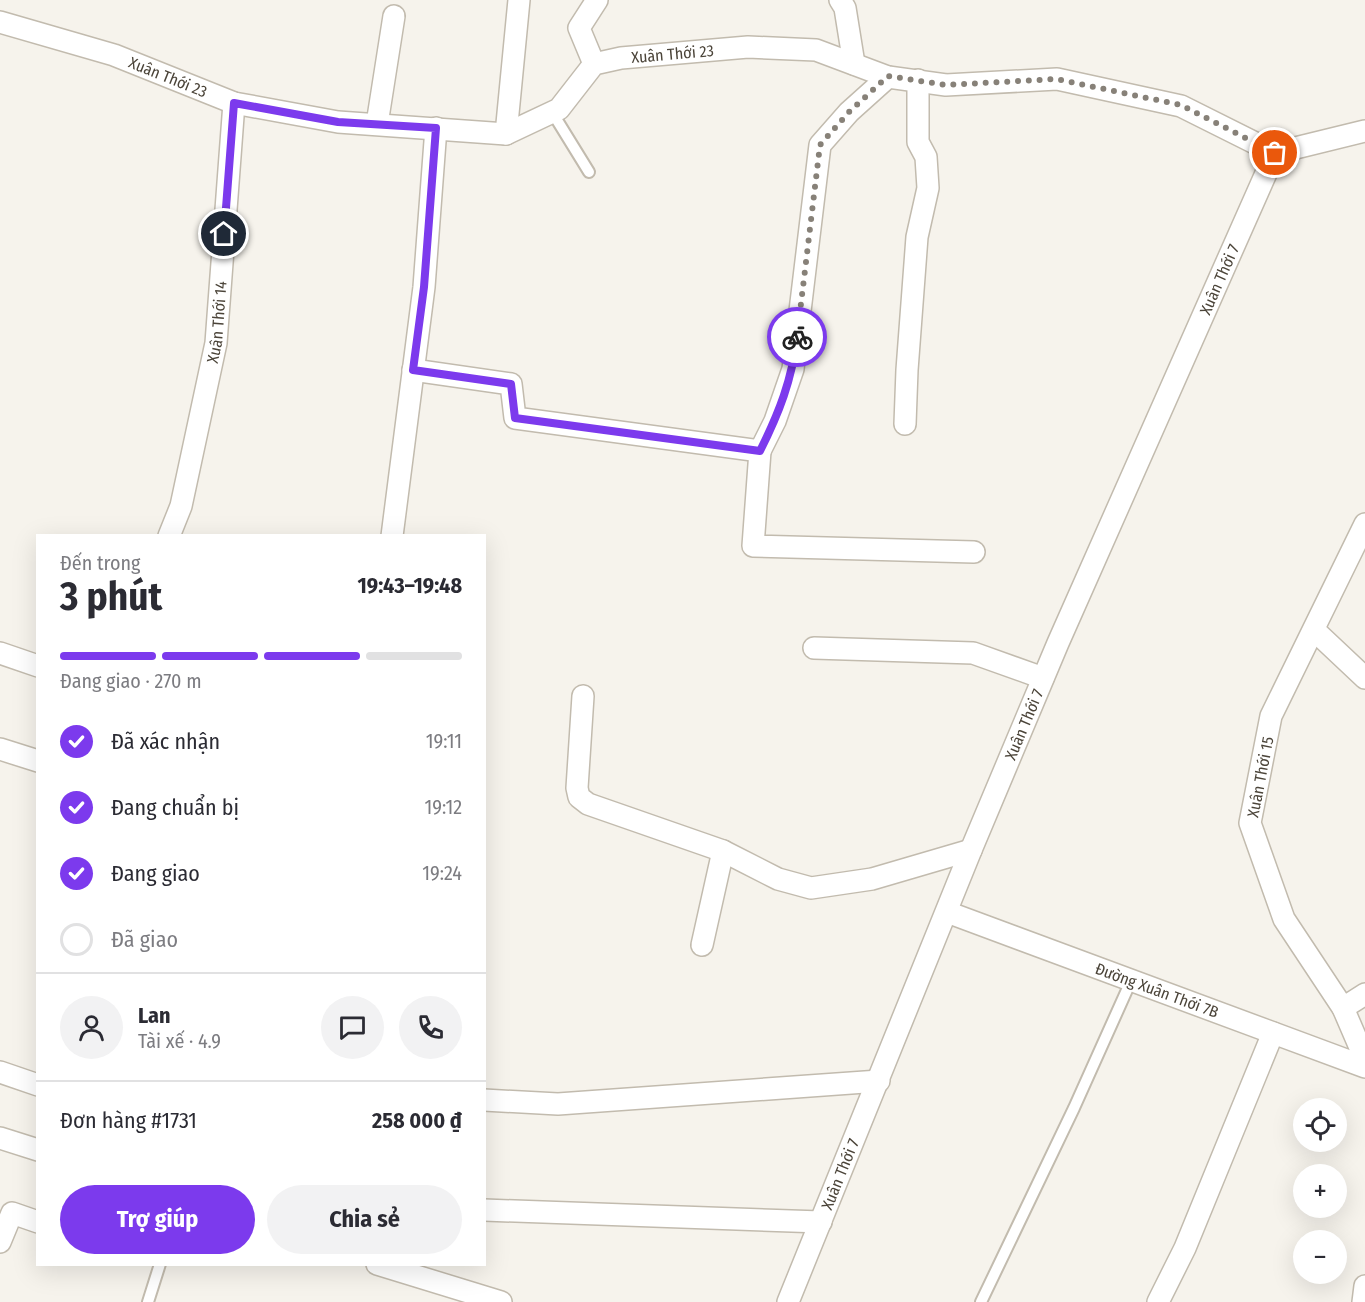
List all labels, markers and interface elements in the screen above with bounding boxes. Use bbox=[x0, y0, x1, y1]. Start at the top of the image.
street label: Xuân Thới 23 bbox=[630, 41, 715, 67]
street label: Xuân Thới 23 bbox=[126, 53, 210, 101]
pin bbox=[1249, 127, 1300, 178]
icon: bag bbox=[1258, 136, 1291, 169]
pin bbox=[198, 208, 249, 259]
icon: home bbox=[207, 217, 240, 250]
street label: Xuân Thới 7 bbox=[1196, 241, 1244, 318]
street label: Xuân Thới 14 bbox=[203, 280, 231, 365]
courier bbox=[767, 307, 827, 367]
icon: bike bbox=[781, 321, 814, 354]
text: Đến trong bbox=[60, 551, 140, 575]
text: 19:43–19:48 bbox=[357, 572, 462, 599]
text: 3 phút bbox=[60, 574, 162, 620]
text: Đang giao · 270 m bbox=[60, 669, 202, 693]
street label: Xuân Thới 7 bbox=[1001, 686, 1048, 763]
icon: check bbox=[60, 725, 93, 758]
text: Đã xác nhận bbox=[111, 728, 220, 755]
text: 19:11 bbox=[426, 729, 462, 753]
street label: Xuân Thới 15 bbox=[1243, 735, 1278, 819]
icon: check bbox=[60, 791, 93, 824]
text: Đang chuẩn bị bbox=[111, 794, 239, 821]
text: 19:12 bbox=[424, 795, 462, 819]
icon: check bbox=[60, 857, 93, 890]
text: Đang giao bbox=[111, 860, 200, 887]
text: 19:24 bbox=[422, 861, 462, 885]
text: Đã giao bbox=[111, 926, 178, 953]
street label: Đường Xuân Thới 7B bbox=[1093, 959, 1221, 1022]
button: person bbox=[60, 996, 123, 1059]
button: chat bbox=[321, 996, 384, 1059]
button: phone bbox=[399, 996, 462, 1059]
text: Lan bbox=[138, 1002, 171, 1029]
text: Tài xế · 4.9 bbox=[138, 1029, 221, 1053]
map controls bbox=[1293, 1098, 1347, 1284]
button: locate bbox=[1293, 1098, 1347, 1152]
text: Đơn hàng #1731 bbox=[60, 1107, 197, 1134]
text: 258 000 ₫ bbox=[372, 1107, 462, 1134]
street label: Xuân Thới 7 bbox=[817, 1136, 863, 1213]
button: + bbox=[1293, 1164, 1347, 1218]
button: Trợ giúp bbox=[60, 1185, 255, 1254]
button: Chia sẻ bbox=[267, 1185, 462, 1254]
button: − bbox=[1293, 1230, 1347, 1284]

